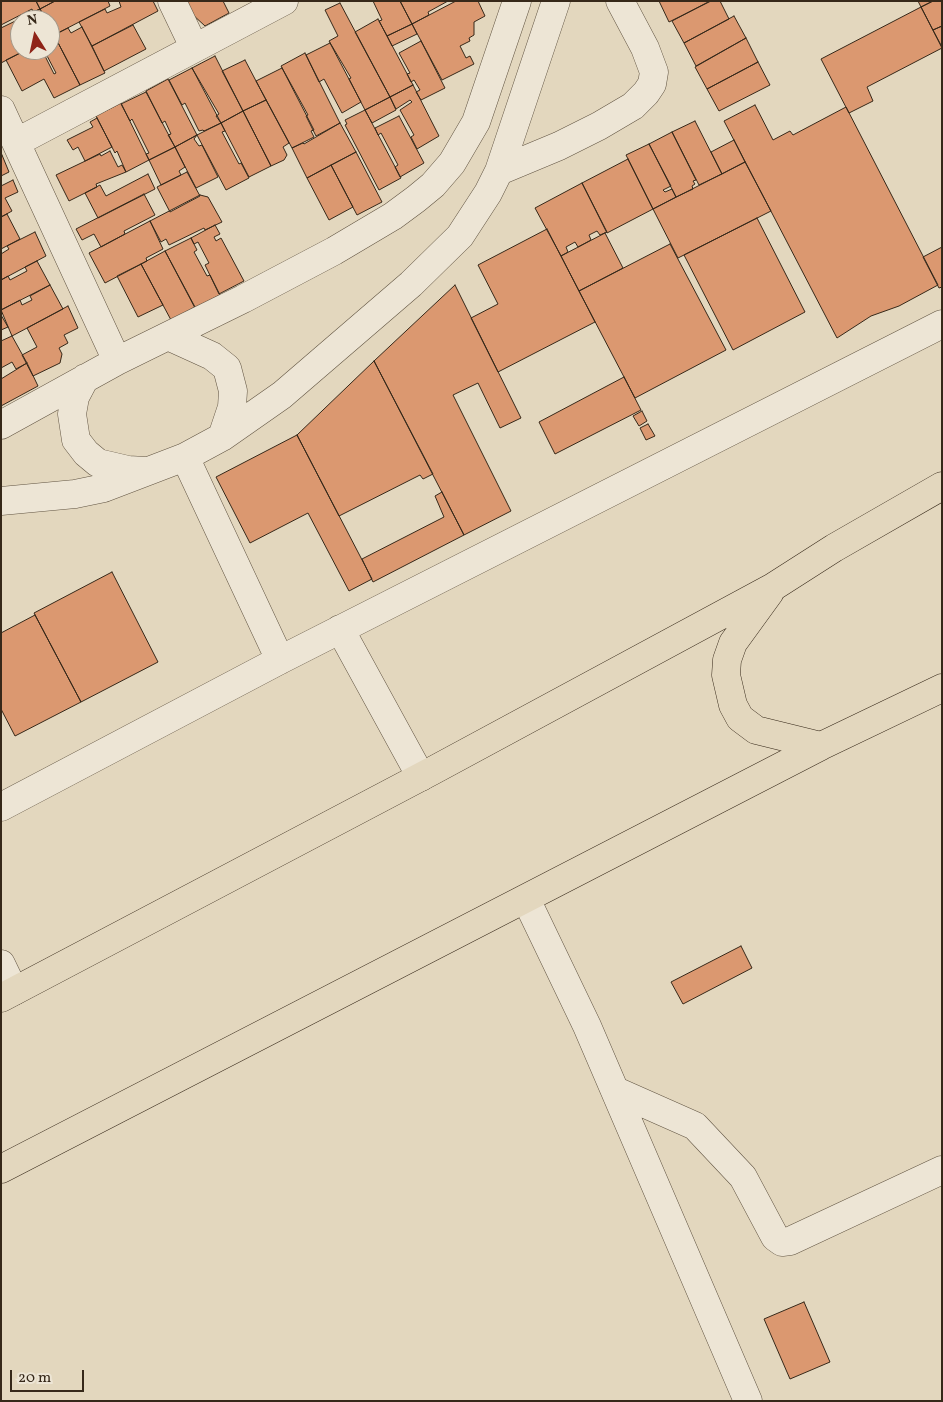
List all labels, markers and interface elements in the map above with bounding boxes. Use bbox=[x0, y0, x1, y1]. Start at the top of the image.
north arrow bbox=[10, 10, 60, 60]
text: N bbox=[26, 10, 39, 31]
scale bar bbox=[12, 1360, 86, 1392]
text: 20 m bbox=[18, 1368, 51, 1389]

